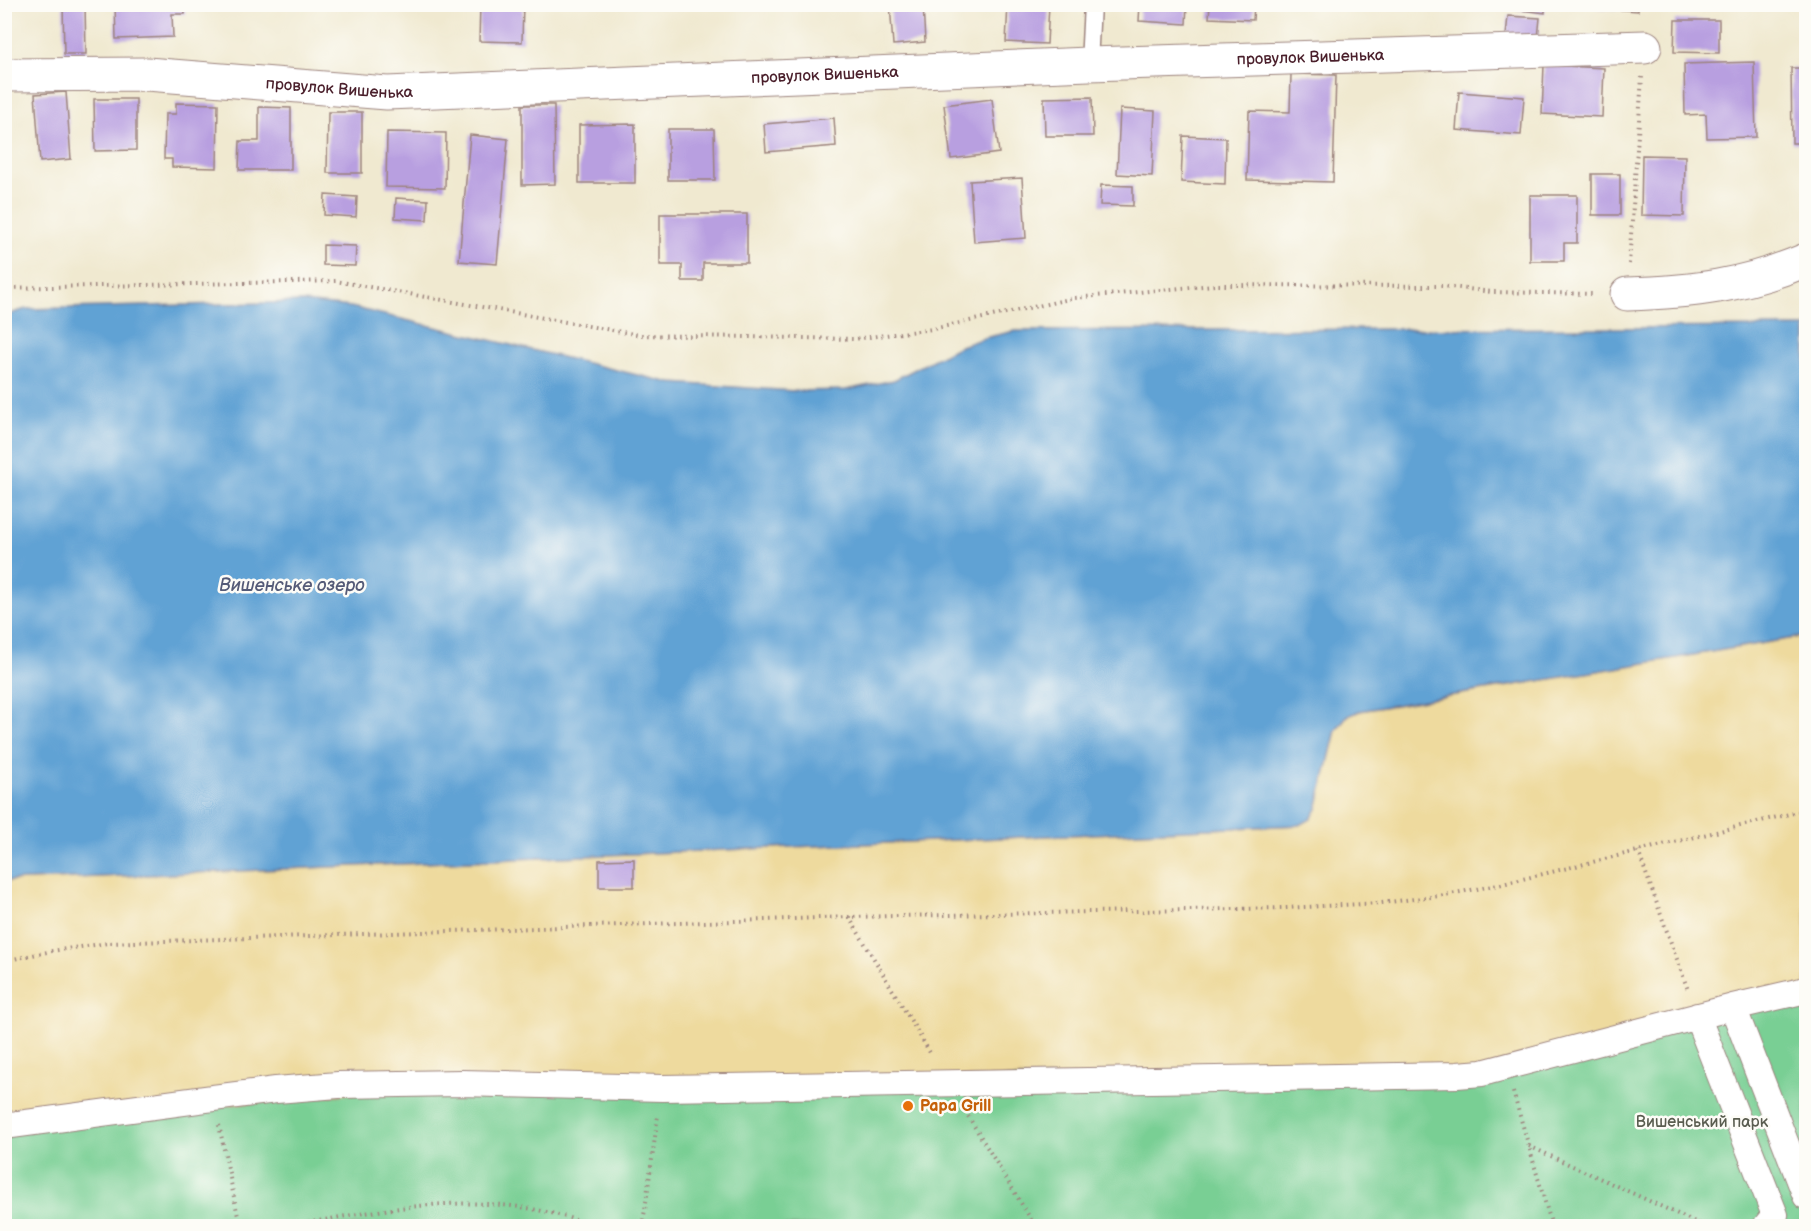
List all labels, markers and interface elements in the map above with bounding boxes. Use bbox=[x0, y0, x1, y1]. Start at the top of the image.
street label: провулок Вишенька bbox=[1236, 45, 1385, 69]
street label: провулок Вишенька bbox=[751, 62, 900, 87]
street label: провулок Вишенька bbox=[265, 74, 414, 103]
water label: Вишенське озеро bbox=[219, 575, 365, 596]
place label: Papa Grill bbox=[920, 1097, 991, 1116]
marker: Papa Grill bbox=[901, 1099, 915, 1113]
park label: Вишенський парк bbox=[1636, 1113, 1769, 1132]

